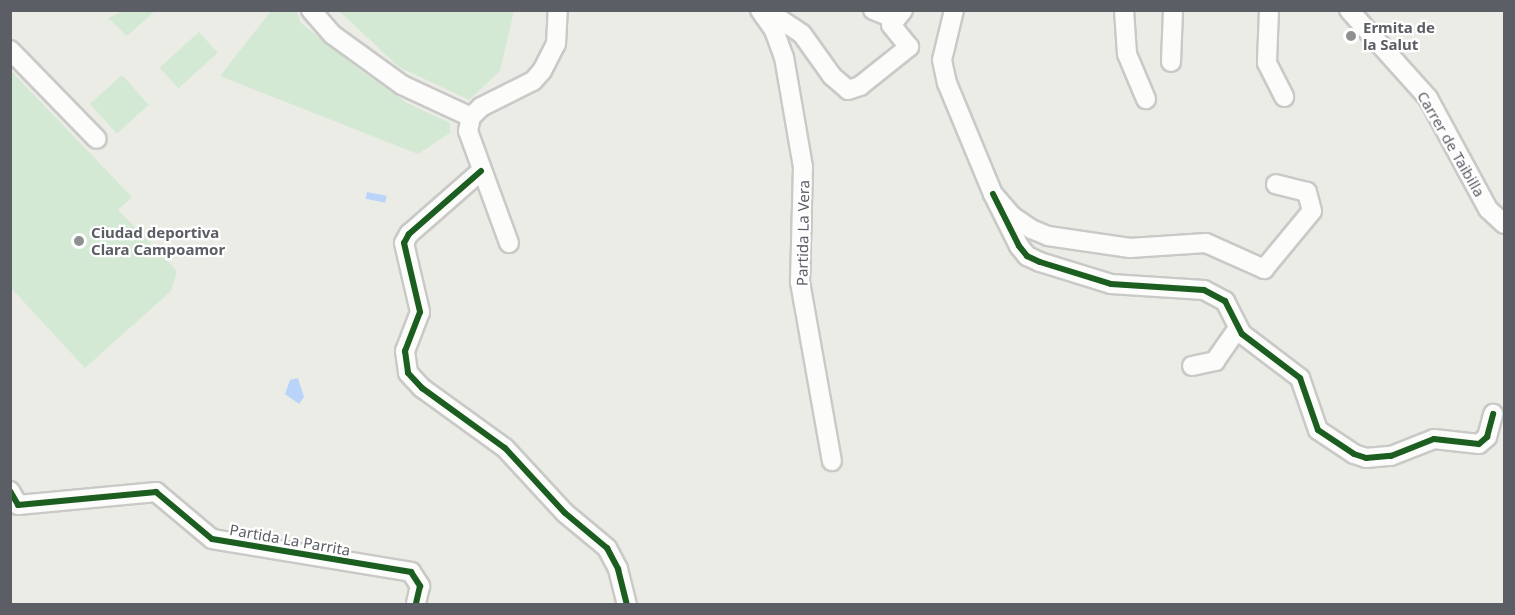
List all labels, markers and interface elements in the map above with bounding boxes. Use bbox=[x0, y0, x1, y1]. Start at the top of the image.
place label: Ermita de la Salut bbox=[1363, 18, 1435, 53]
marker: Ermita de la Salut bbox=[1344, 29, 1358, 43]
street label: Carrer de Taibilla bbox=[1414, 88, 1488, 200]
street label: Partida La Vera bbox=[793, 180, 813, 286]
place label: Ciudad deportiva Clara Campoamor bbox=[91, 223, 225, 258]
marker: Ciudad deportiva Clara Campoamor bbox=[72, 234, 86, 248]
street label: Partida La Parrita bbox=[228, 521, 352, 559]

